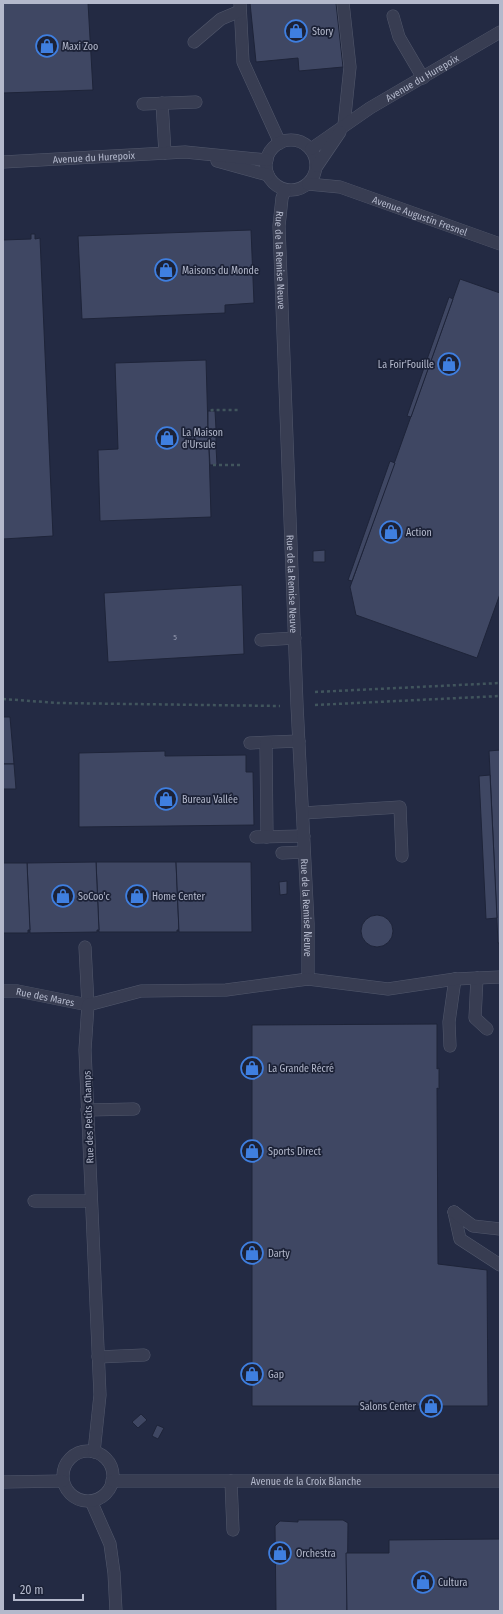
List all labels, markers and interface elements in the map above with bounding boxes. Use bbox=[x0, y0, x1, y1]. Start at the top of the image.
shop icon: Story bbox=[283, 18, 309, 44]
place label: Story bbox=[312, 26, 334, 38]
shop icon: Maxi Zoo bbox=[34, 33, 60, 59]
place label: Maxi Zoo bbox=[62, 41, 98, 53]
street label: Avenue du Hurepoix bbox=[384, 52, 462, 104]
street label: Avenue du Hurepoix bbox=[52, 150, 136, 166]
street label: Avenue Augustin Fresnel bbox=[371, 194, 469, 239]
street label: Rue de la Remise Neuve bbox=[272, 210, 287, 310]
shop icon: Maisons du Monde bbox=[153, 257, 179, 283]
place label: Maisons du Monde bbox=[182, 265, 259, 277]
shop icon: La Foir'Fouille bbox=[436, 351, 462, 377]
place label: La Foir'Fouille bbox=[378, 359, 434, 371]
shop icon: La Maison d'Ursule bbox=[154, 425, 180, 451]
place label: La Maison d'Ursule bbox=[182, 427, 223, 451]
shop icon: Action bbox=[378, 519, 404, 545]
place label: Action bbox=[406, 527, 432, 539]
street label: Rue de la Remise Neuve bbox=[284, 535, 299, 633]
house number: 5 bbox=[173, 633, 177, 642]
shop icon: Bureau Vallée bbox=[153, 786, 179, 812]
place label: Bureau Vallée bbox=[182, 794, 238, 806]
street label: Rue de la Remise Neuve bbox=[298, 858, 313, 957]
shop icon: SoCoo'c bbox=[50, 883, 76, 909]
shop icon: Home Center bbox=[124, 883, 150, 909]
place label: SoCoo'c bbox=[78, 891, 110, 903]
place label: Home Center bbox=[152, 891, 205, 903]
street label: Rue des Mares bbox=[15, 986, 76, 1009]
shop icon: La Grande Récré bbox=[239, 1055, 265, 1081]
place label: La Grande Récré bbox=[268, 1063, 334, 1075]
street label: Rue des Petits Champs bbox=[81, 1070, 97, 1164]
shop icon: Sports Direct bbox=[239, 1138, 265, 1164]
place label: Sports Direct bbox=[268, 1146, 322, 1158]
shop icon: Darty bbox=[239, 1240, 265, 1266]
place label: Darty bbox=[268, 1248, 290, 1260]
shop icon: Gap bbox=[239, 1361, 265, 1387]
place label: Gap bbox=[268, 1369, 284, 1381]
shop icon: Salons Center bbox=[418, 1393, 444, 1419]
place label: Salons Center bbox=[360, 1401, 417, 1413]
street label: Avenue de la Croix Blanche bbox=[251, 1476, 361, 1488]
shop icon: Orchestra bbox=[267, 1540, 293, 1566]
place label: Orchestra bbox=[296, 1548, 336, 1560]
shop icon: Cultura bbox=[410, 1569, 436, 1595]
scale bar bbox=[14, 1576, 83, 1602]
place label: Cultura bbox=[438, 1577, 467, 1589]
text: 20 m bbox=[20, 1583, 44, 1597]

